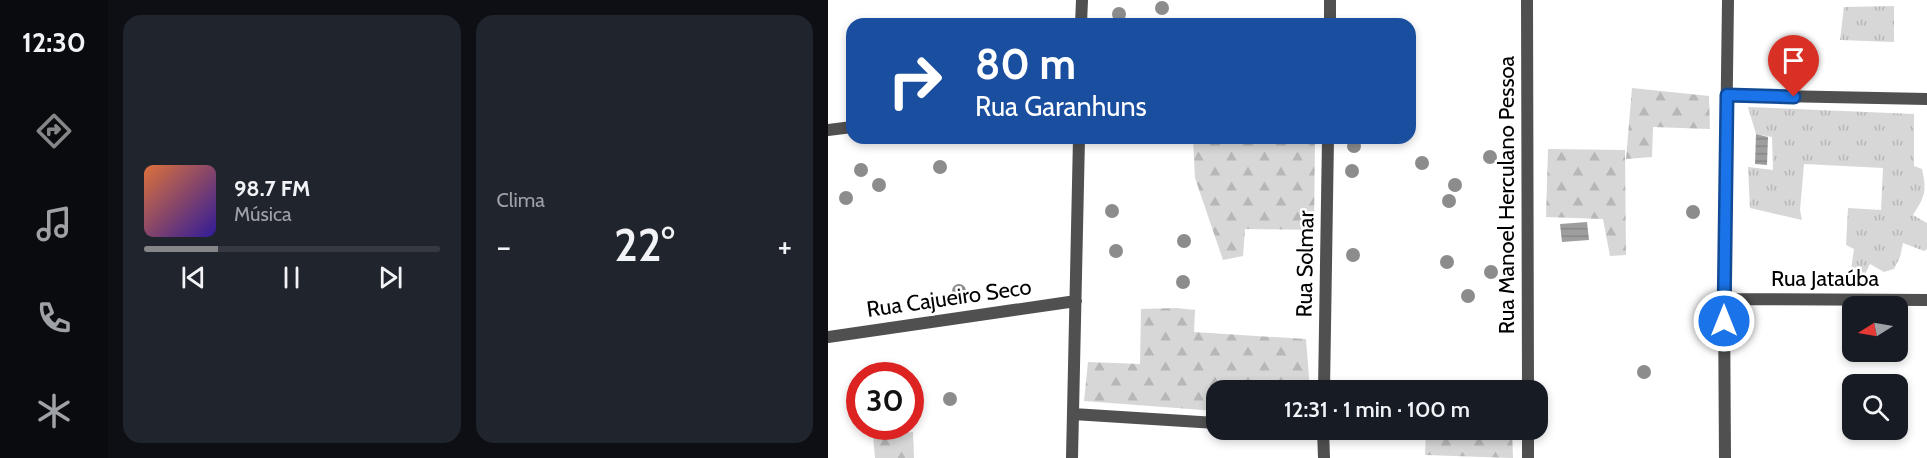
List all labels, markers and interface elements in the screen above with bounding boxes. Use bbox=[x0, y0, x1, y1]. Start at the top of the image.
text: 12:30 bbox=[22, 26, 86, 59]
pin bbox=[1768, 35, 1819, 97]
text: 80 m bbox=[975, 38, 1076, 90]
icon: right bbox=[876, 42, 954, 120]
icon: arrive bbox=[1777, 44, 1810, 77]
street label: Rua Manoel Herculano Pessoa bbox=[1493, 55, 1520, 334]
text: Rua Garanhuns bbox=[975, 90, 1147, 123]
icon: directions bbox=[33, 110, 75, 152]
text: 98.7 FM bbox=[234, 175, 310, 202]
text: Clima bbox=[497, 188, 545, 212]
text: Música bbox=[234, 202, 292, 226]
icon: music bbox=[33, 203, 75, 245]
street label: Rua Solmar bbox=[1291, 210, 1319, 318]
text: 22° bbox=[614, 218, 674, 272]
text: − bbox=[497, 226, 511, 266]
text: + bbox=[777, 226, 792, 266]
icon: previous bbox=[177, 261, 210, 294]
icon: pause bbox=[275, 261, 308, 294]
icon: next bbox=[374, 261, 407, 294]
street label: Rua Jataúba bbox=[1771, 265, 1879, 292]
street label: Rua Cajueiro Seco bbox=[865, 273, 1033, 323]
position arrow bbox=[1692, 289, 1756, 353]
north arrow bbox=[1842, 296, 1908, 362]
map controls bbox=[1842, 296, 1908, 440]
icon: phone bbox=[33, 297, 75, 339]
speed limit sign: 30 bbox=[846, 362, 924, 440]
button: search bbox=[1842, 374, 1908, 440]
icon: climate bbox=[33, 390, 75, 432]
text: 12:31 · 1 min · 100 m bbox=[1284, 396, 1470, 423]

